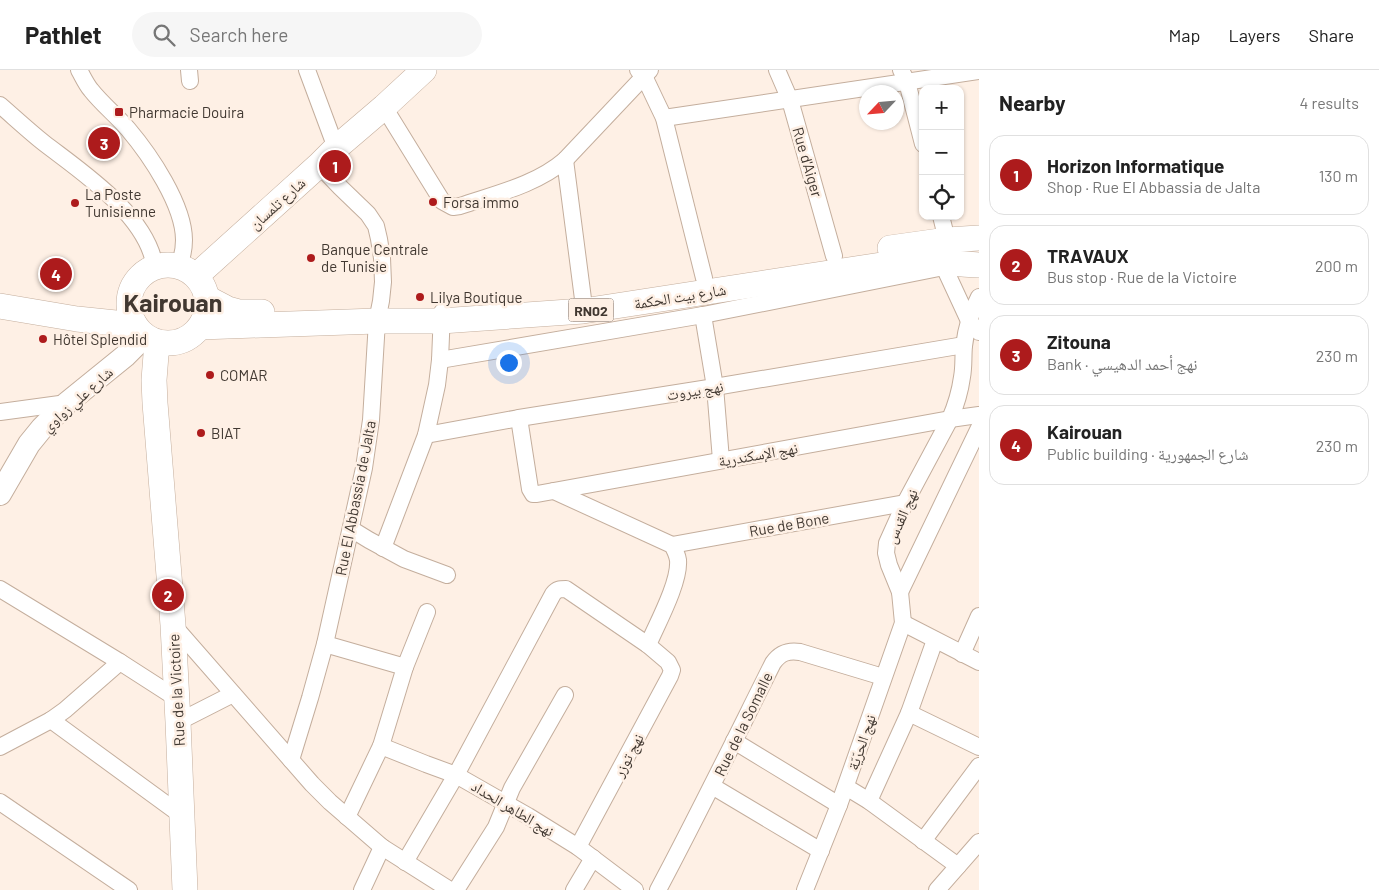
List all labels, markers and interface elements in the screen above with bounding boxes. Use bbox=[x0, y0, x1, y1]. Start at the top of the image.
search box bbox=[132, 12, 482, 57]
text: Pathlet bbox=[25, 20, 102, 49]
icon: search bbox=[150, 21, 178, 49]
text: Search here bbox=[190, 23, 288, 46]
text: Map bbox=[1168, 24, 1200, 46]
text: Layers bbox=[1228, 24, 1281, 46]
text: Share bbox=[1309, 24, 1354, 46]
north arrow bbox=[859, 85, 904, 130]
map controls bbox=[919, 85, 964, 220]
button: + bbox=[919, 85, 964, 130]
text: Nearby bbox=[999, 90, 1065, 115]
text: 4 results bbox=[1299, 93, 1359, 112]
place label: Pharmacie Douira bbox=[129, 103, 244, 121]
marker: Pharmacie Douira bbox=[113, 106, 125, 118]
pin: 3 bbox=[88, 124, 120, 162]
street label: Rue d'Aiger bbox=[789, 125, 827, 200]
button: − bbox=[919, 130, 964, 175]
pin: 1 bbox=[319, 147, 351, 185]
text: Horizon Informatique bbox=[1047, 154, 1224, 177]
text: 1 bbox=[1013, 166, 1019, 185]
text: 130 m bbox=[1319, 166, 1358, 185]
street label: شارع تلمسان bbox=[245, 173, 310, 234]
button: locate bbox=[919, 175, 964, 220]
text: Shop · Rue El Abbassia de Jalta bbox=[1047, 177, 1260, 196]
place label: La Poste Tunisienne bbox=[85, 185, 156, 220]
place label: Forsa immo bbox=[443, 193, 519, 211]
marker: Forsa immo bbox=[427, 196, 439, 208]
marker: La Poste Tunisienne bbox=[69, 197, 81, 209]
place label: Banque Centrale de Tunisie bbox=[321, 240, 429, 275]
text: TRAVAUX bbox=[1047, 244, 1129, 267]
marker: Banque Centrale de Tunisie bbox=[305, 252, 317, 264]
pin: 4 bbox=[40, 255, 72, 293]
text: 2 bbox=[1012, 256, 1020, 275]
text: 200 m bbox=[1315, 256, 1358, 275]
text: Bus stop · Rue de la Victoire bbox=[1047, 267, 1237, 286]
street label: شارع بيت الحكمة bbox=[633, 280, 728, 314]
district label: Kairouan bbox=[124, 287, 222, 317]
place label: Lilya Boutique bbox=[430, 288, 522, 306]
marker: Lilya Boutique bbox=[414, 291, 426, 303]
road number: RN02 bbox=[568, 298, 614, 322]
place label: Hôtel Splendid bbox=[53, 330, 147, 348]
text: Zitouna bbox=[1047, 330, 1111, 353]
marker: Hôtel Splendid bbox=[37, 333, 49, 345]
text: 3 bbox=[1012, 346, 1020, 365]
text: 230 m bbox=[1316, 346, 1358, 365]
your location bbox=[496, 350, 522, 376]
text: Bank · نهج أحمد الدهيسي bbox=[1047, 354, 1198, 373]
street label: شارع علي زواوي bbox=[38, 363, 119, 438]
place label: COMAR bbox=[220, 366, 267, 384]
marker: COMAR bbox=[204, 369, 216, 381]
street label: نهج بيروت bbox=[665, 377, 725, 405]
street label: Rue El Abbassia de Jalta bbox=[331, 419, 379, 577]
text: Kairouan bbox=[1047, 420, 1122, 443]
place label: BIAT bbox=[211, 424, 241, 442]
marker: BIAT bbox=[195, 427, 207, 439]
text: 4 bbox=[1011, 436, 1021, 455]
text: 230 m bbox=[1316, 436, 1358, 455]
street label: نهج الإسكندرية bbox=[717, 438, 799, 472]
text: Public building · شارع الجمهورية bbox=[1047, 444, 1248, 463]
street label: نهج القدس bbox=[881, 486, 923, 547]
street label: Rue de Bone bbox=[748, 508, 830, 540]
pin: 2 bbox=[152, 576, 184, 614]
street label: Rue de la Victoire bbox=[164, 633, 188, 747]
street label: Rue de la Somalle bbox=[710, 669, 776, 779]
street label: نهج الحرّيّة bbox=[843, 712, 881, 773]
street label: نهج توزر bbox=[609, 730, 649, 782]
street label: نهج الطاهر الحداد bbox=[467, 776, 558, 841]

